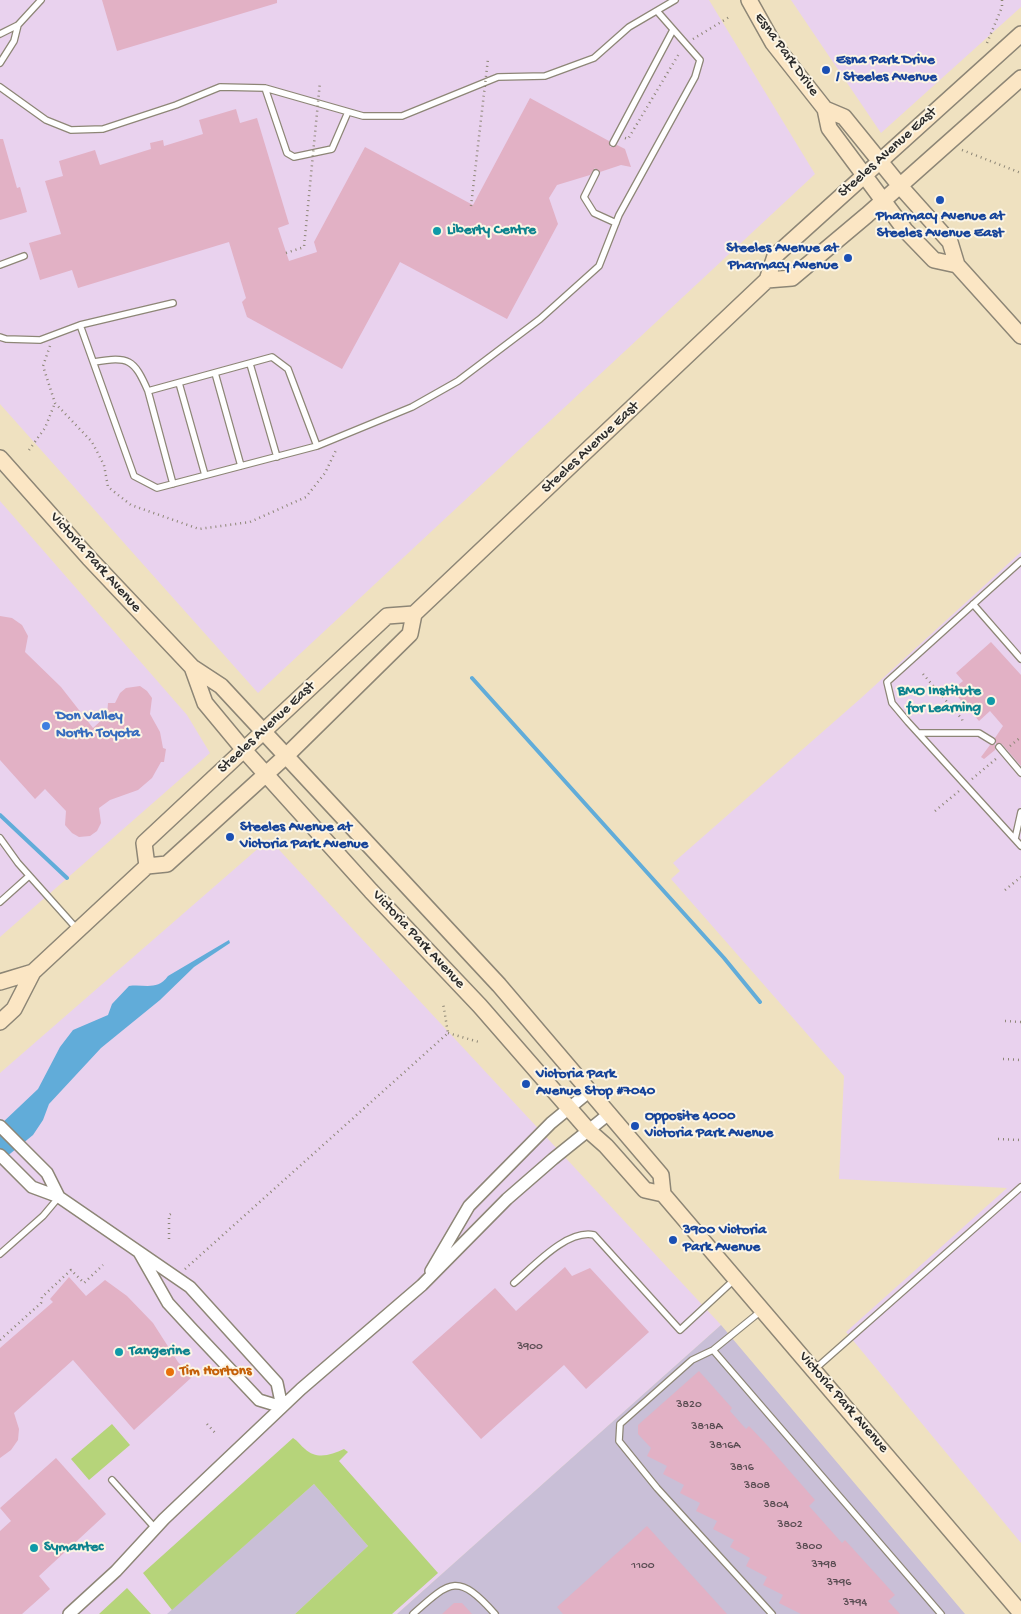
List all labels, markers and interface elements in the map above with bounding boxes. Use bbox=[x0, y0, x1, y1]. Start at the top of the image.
street label: Esna Park Drive bbox=[750, 10, 822, 100]
place label: Esna Park Drive / Steeles Avenue bbox=[836, 52, 937, 87]
marker: Esna Park Drive / Steeles Avenue bbox=[820, 64, 832, 76]
street label: Steeles Avenue East bbox=[835, 104, 941, 202]
marker: Pharmacy Avenue at Steeles Avenue East bbox=[934, 194, 946, 206]
place label: Pharmacy Avenue at Steeles Avenue East bbox=[876, 208, 1004, 243]
place label: Liberty Centre bbox=[447, 222, 536, 240]
marker: Liberty Centre bbox=[431, 225, 443, 237]
place label: Steeles Avenue at Pharmacy Avenue bbox=[726, 240, 838, 275]
marker: Steeles Avenue at Pharmacy Avenue bbox=[842, 252, 854, 264]
street label: Steeles Avenue East bbox=[539, 398, 643, 498]
street label: Victoria Park Avenue bbox=[45, 509, 145, 617]
street label: Steeles Avenue East bbox=[215, 678, 319, 778]
place label: BMO Institute for Learning bbox=[898, 683, 981, 718]
marker: BMO Institute for Learning bbox=[985, 695, 997, 707]
place label: Don Valley North Toyota bbox=[56, 708, 140, 743]
marker: Don Valley North Toyota bbox=[40, 720, 52, 732]
place label: Steeles Avenue at Victoria Park Avenue bbox=[240, 819, 368, 854]
marker: Steeles Avenue at Victoria Park Avenue bbox=[224, 831, 236, 843]
street label: Victoria Park Avenue bbox=[368, 887, 468, 993]
place label: Victoria Park Avenue Stop #7040 bbox=[536, 1066, 655, 1101]
marker: Victoria Park Avenue Stop #7040 bbox=[520, 1078, 532, 1090]
place label: Opposite 4000 Victoria Park Avenue bbox=[645, 1108, 773, 1143]
marker: Opposite 4000 Victoria Park Avenue bbox=[629, 1120, 641, 1132]
place label: 3900 Victoria Park Avenue bbox=[683, 1222, 766, 1257]
marker: 3900 Victoria Park Avenue bbox=[667, 1234, 679, 1246]
house number: 3900 bbox=[517, 1340, 543, 1354]
place label: Tangerine bbox=[129, 1343, 190, 1361]
marker: Tangerine bbox=[113, 1346, 125, 1358]
street label: Victoria Park Avenue bbox=[794, 1349, 892, 1457]
place label: Tim Hortons bbox=[180, 1363, 251, 1381]
marker: Tim Hortons bbox=[164, 1366, 176, 1378]
house number: 3820 bbox=[676, 1398, 702, 1412]
house number: 3818A bbox=[691, 1420, 723, 1434]
house number: 3816A bbox=[710, 1439, 740, 1453]
house number: 3816 bbox=[730, 1461, 754, 1475]
house number: 3808 bbox=[744, 1479, 770, 1493]
house number: 3804 bbox=[763, 1498, 789, 1512]
house number: 3802 bbox=[777, 1518, 803, 1532]
place label: Symantec bbox=[44, 1539, 103, 1557]
house number: 3800 bbox=[796, 1540, 822, 1554]
marker: Symantec bbox=[28, 1542, 40, 1554]
house number: 3798 bbox=[811, 1558, 837, 1572]
house number: 1100 bbox=[631, 1559, 655, 1573]
house number: 3796 bbox=[827, 1576, 851, 1590]
house number: 3794 bbox=[843, 1596, 867, 1610]

